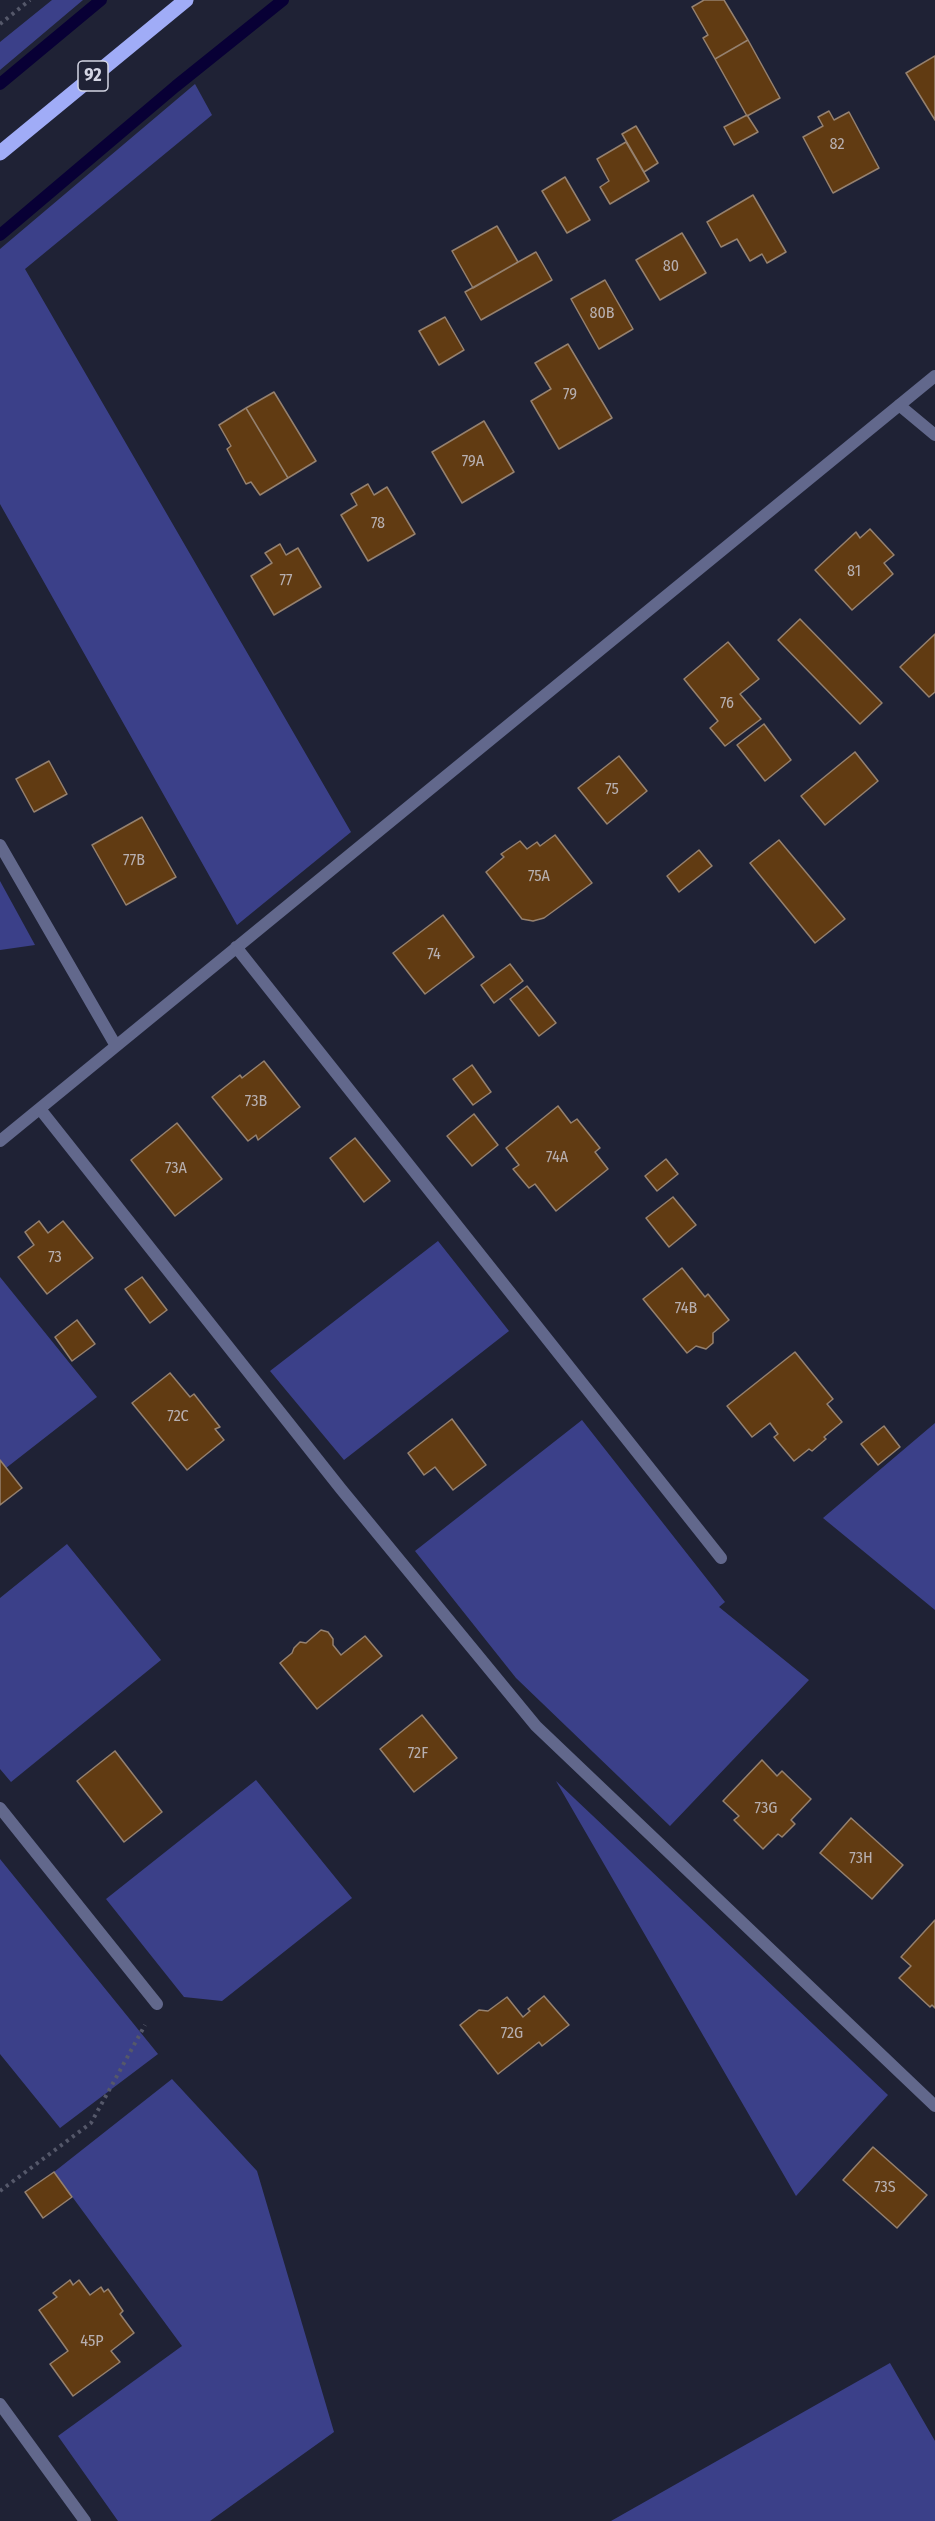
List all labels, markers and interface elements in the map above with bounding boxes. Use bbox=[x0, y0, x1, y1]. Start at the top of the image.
road number: 92 bbox=[78, 61, 108, 91]
house number: 82 bbox=[830, 135, 844, 155]
house number: 80 bbox=[663, 257, 679, 277]
house number: 80B bbox=[589, 304, 615, 324]
house number: 79 bbox=[563, 385, 577, 405]
house number: 79A bbox=[462, 452, 484, 472]
house number: 78 bbox=[371, 514, 385, 534]
house number: 81 bbox=[847, 562, 861, 582]
house number: 77 bbox=[279, 571, 293, 591]
house number: 76 bbox=[720, 694, 734, 714]
house number: 75 bbox=[605, 780, 619, 800]
house number: 77B bbox=[123, 851, 145, 871]
house number: 75A bbox=[528, 867, 550, 887]
house number: 74 bbox=[427, 945, 441, 965]
house number: 73B bbox=[245, 1092, 267, 1112]
house number: 74A bbox=[546, 1148, 568, 1168]
house number: 73A bbox=[165, 1159, 187, 1179]
house number: 73 bbox=[48, 1248, 62, 1268]
house number: 74B bbox=[675, 1299, 697, 1319]
house number: 72C bbox=[167, 1407, 189, 1427]
house number: 72F bbox=[408, 1744, 428, 1764]
house number: 73G bbox=[755, 1799, 777, 1819]
house number: 73H bbox=[849, 1849, 873, 1869]
house number: 72G bbox=[501, 2024, 523, 2044]
house number: 73S bbox=[874, 2178, 896, 2198]
house number: 45P bbox=[80, 2332, 104, 2352]

